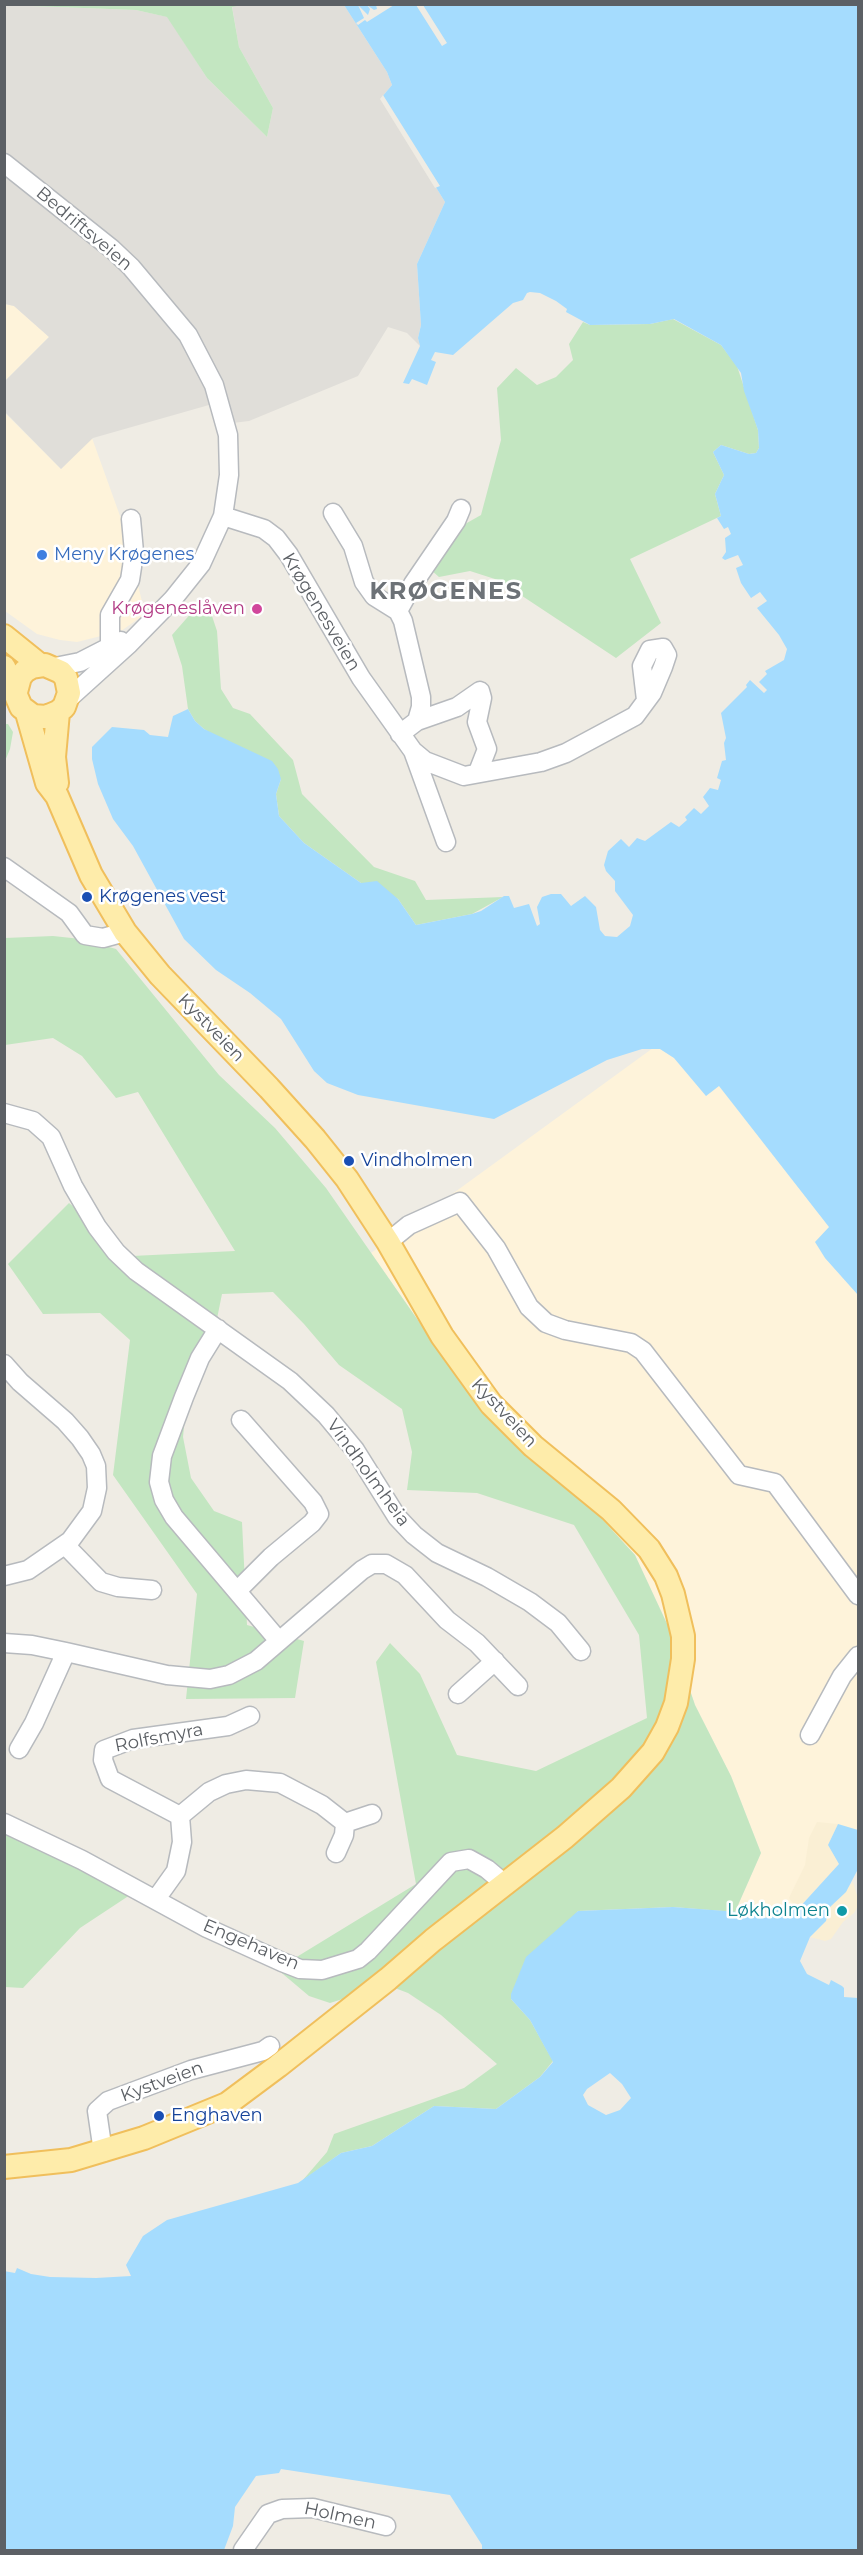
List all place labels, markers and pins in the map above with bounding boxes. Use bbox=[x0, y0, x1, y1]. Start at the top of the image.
place label: Meny Krøgenes bbox=[54, 544, 194, 566]
marker: Meny Krøgenes bbox=[35, 548, 49, 562]
place label: Krøgeneslåven bbox=[111, 598, 245, 620]
marker: Krøgeneslåven bbox=[250, 602, 264, 616]
place label: Krøgenes vest bbox=[99, 886, 226, 908]
marker: Krøgenes vest bbox=[80, 890, 94, 904]
place label: Vindholmen bbox=[361, 1150, 473, 1172]
marker: Vindholmen bbox=[342, 1154, 356, 1168]
place label: Løkholmen bbox=[727, 1900, 830, 1922]
marker: Løkholmen bbox=[835, 1904, 849, 1918]
place label: Enghaven bbox=[171, 2105, 263, 2127]
marker: Enghaven bbox=[152, 2109, 166, 2123]

